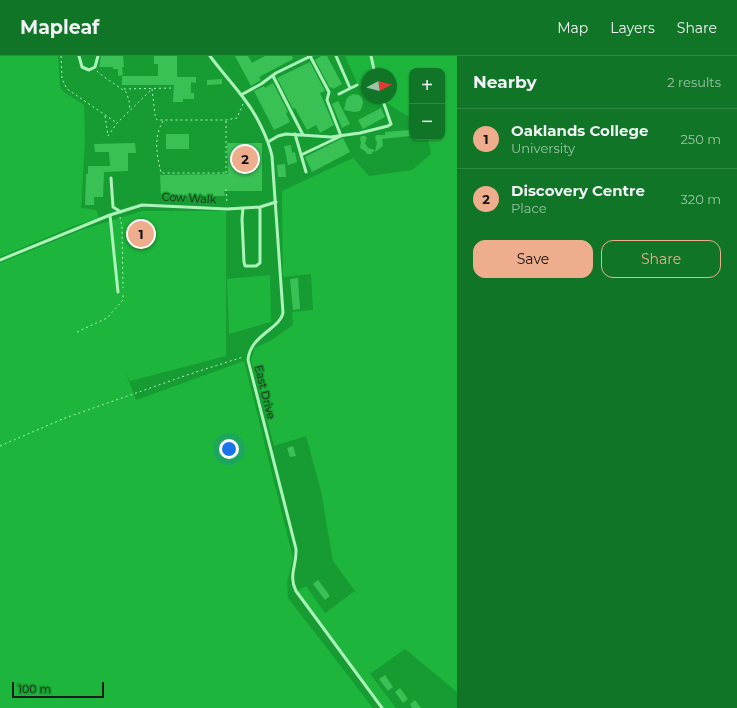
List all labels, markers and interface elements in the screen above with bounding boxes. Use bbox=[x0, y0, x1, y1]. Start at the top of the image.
text: Mapleaf bbox=[20, 16, 99, 39]
text: Map bbox=[557, 19, 588, 37]
text: Layers bbox=[610, 19, 655, 37]
text: Share bbox=[677, 19, 717, 37]
north arrow bbox=[361, 68, 397, 104]
map controls bbox=[409, 68, 445, 140]
button: + bbox=[409, 68, 445, 104]
text: Nearby bbox=[473, 72, 537, 92]
text: 2 results bbox=[667, 74, 721, 90]
button: − bbox=[409, 104, 445, 140]
text: Oaklands College bbox=[511, 121, 648, 140]
text: 1 bbox=[483, 131, 489, 147]
text: 250 m bbox=[680, 131, 721, 147]
text: University bbox=[511, 140, 575, 156]
pin: 2 bbox=[232, 144, 258, 174]
text: Discovery Centre bbox=[511, 181, 645, 200]
street label: Cow Walk bbox=[161, 190, 217, 206]
text: 2 bbox=[482, 191, 490, 207]
text: 320 m bbox=[681, 191, 721, 207]
text: Place bbox=[511, 200, 547, 216]
pin: 1 bbox=[128, 219, 154, 249]
button: Save bbox=[473, 240, 593, 278]
button: Share bbox=[601, 240, 721, 278]
street label: East Drive bbox=[252, 363, 279, 421]
your location bbox=[219, 439, 239, 459]
scale bar bbox=[12, 680, 104, 699]
text: 100 m bbox=[18, 682, 51, 696]

